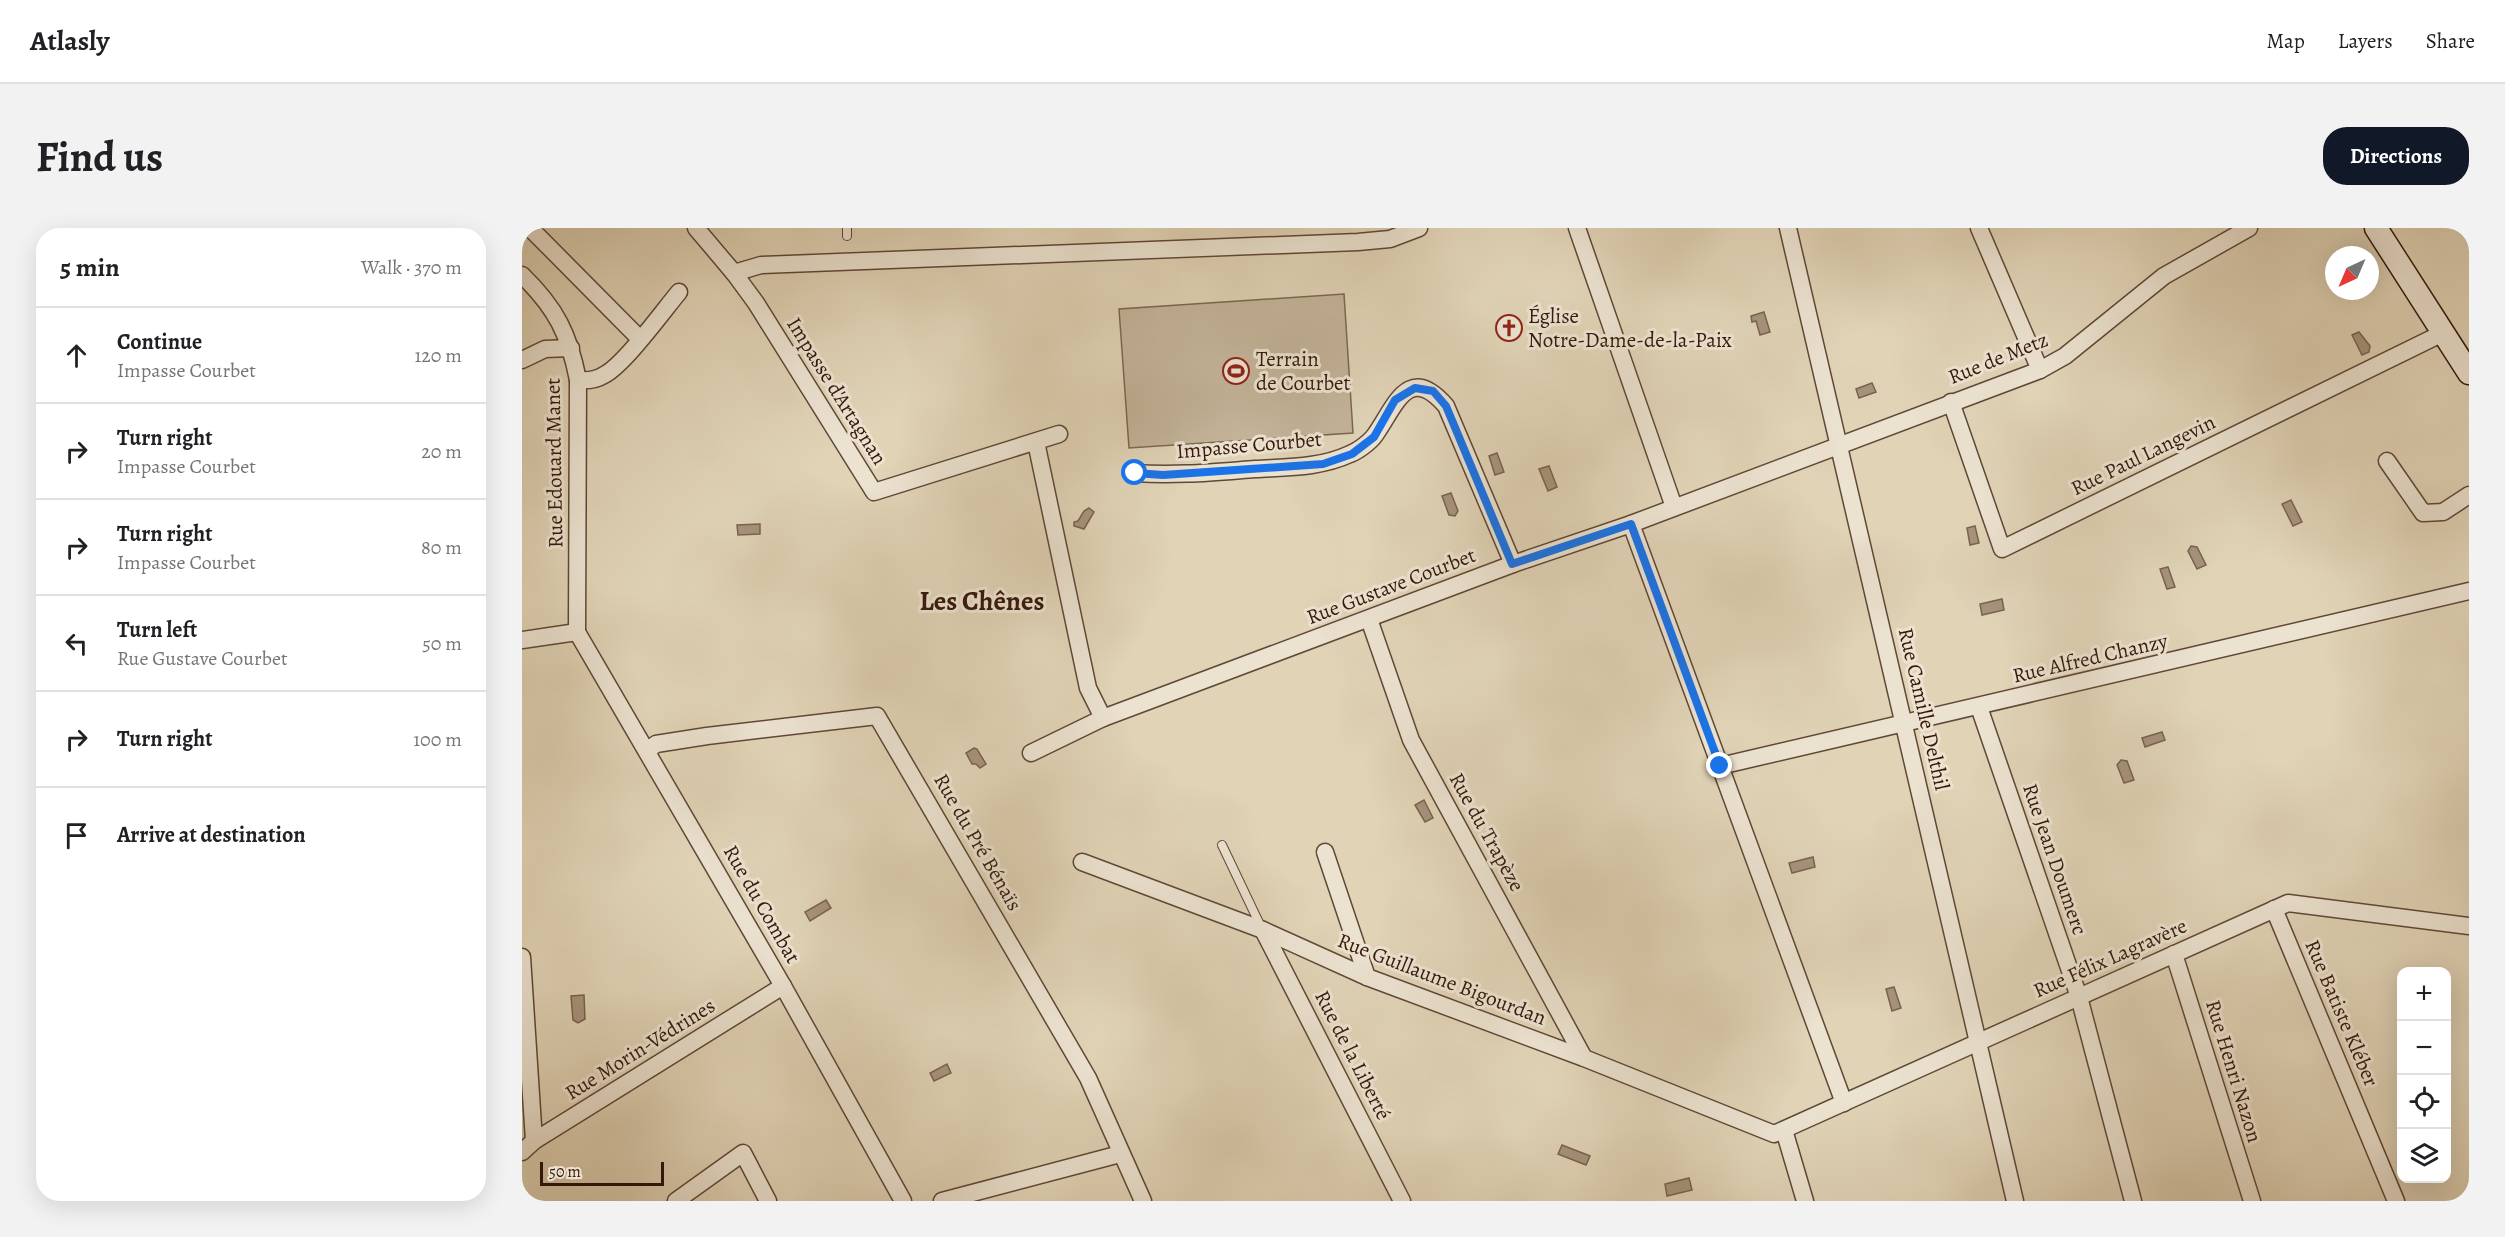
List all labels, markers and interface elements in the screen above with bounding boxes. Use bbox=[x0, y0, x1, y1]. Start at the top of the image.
text: Atlasly bbox=[30, 22, 109, 60]
text: Map bbox=[2266, 27, 2305, 55]
text: Layers bbox=[2338, 27, 2393, 55]
text: Share bbox=[2426, 27, 2475, 55]
button: Directions bbox=[2323, 127, 2469, 185]
text: Find us bbox=[36, 128, 163, 185]
north arrow bbox=[2325, 246, 2379, 300]
text: 5 min bbox=[60, 250, 120, 285]
text: Walk · 370 m bbox=[361, 254, 462, 281]
place label: Église Notre-Dame-de-la-Paix bbox=[1528, 302, 1732, 354]
street label: Impasse d'Artagnan bbox=[780, 312, 894, 470]
church icon: Église Notre-Dame-de-la-Paix bbox=[1494, 313, 1524, 343]
street label: Rue de Metz bbox=[1944, 325, 2052, 391]
text: Continue bbox=[117, 327, 202, 357]
icon: ahead bbox=[60, 339, 93, 372]
text: 120 m bbox=[414, 342, 462, 369]
place label: Terrain de Courbet bbox=[1256, 345, 1351, 397]
sports icon: Terrain de Courbet bbox=[1221, 356, 1251, 386]
text: Impasse Courbet bbox=[117, 357, 256, 384]
street label: Rue Edouard Manet bbox=[539, 378, 569, 548]
street label: Rue Paul Langevin bbox=[2066, 408, 2220, 502]
text: Turn right bbox=[117, 423, 213, 453]
street label: Impasse Courbet bbox=[1175, 425, 1323, 465]
icon: right bbox=[60, 435, 93, 468]
text: 20 m bbox=[421, 438, 462, 465]
text: Impasse Courbet bbox=[117, 453, 256, 480]
route start bbox=[1121, 459, 1147, 485]
text: Turn right bbox=[117, 519, 213, 549]
icon: right bbox=[60, 531, 93, 564]
text: 80 m bbox=[421, 534, 462, 561]
street label: Rue Gustave Courbet bbox=[1302, 541, 1480, 631]
text: Impasse Courbet bbox=[117, 549, 256, 576]
district label: Les Chênes bbox=[919, 583, 1045, 619]
text: Turn left bbox=[117, 615, 197, 645]
street label: Rue Camille Delthil bbox=[1892, 625, 1956, 793]
street label: Rue Alfred Chanzy bbox=[2010, 626, 2171, 689]
icon: left bbox=[60, 627, 93, 660]
text: 50 m bbox=[422, 630, 462, 657]
text: Rue Gustave Courbet bbox=[117, 645, 287, 672]
icon: right bbox=[60, 723, 93, 756]
text: Turn right bbox=[117, 724, 213, 754]
text: 100 m bbox=[413, 726, 462, 753]
route end bbox=[1706, 752, 1732, 778]
street label: Rue du Pré Bénaïs bbox=[927, 768, 1029, 916]
street label: Rue du Trapèze bbox=[1443, 768, 1531, 896]
street label: Rue Jean Doumerc bbox=[2016, 780, 2094, 938]
icon: arrive bbox=[60, 819, 93, 852]
text: Arrive at destination bbox=[117, 820, 306, 850]
street label: Rue du Combat bbox=[717, 840, 807, 968]
street label: Rue Félix Lagravère bbox=[2029, 912, 2191, 1004]
street label: Rue Guillaume Bigourdan bbox=[1334, 926, 1550, 1032]
street label: Rue Batiste Kléber bbox=[2298, 935, 2386, 1091]
map controls bbox=[2397, 967, 2451, 1183]
button: + bbox=[2397, 967, 2451, 1021]
street label: Rue de la Liberté bbox=[1308, 985, 1398, 1125]
street label: Rue Morin-Védrines bbox=[560, 992, 720, 1106]
street label: Rue Henri Nazon bbox=[2199, 996, 2269, 1146]
button: − bbox=[2397, 1021, 2451, 1075]
button: locate bbox=[2397, 1075, 2451, 1129]
button: layers bbox=[2397, 1129, 2451, 1183]
scale bar bbox=[540, 1159, 664, 1186]
text: 50 m bbox=[549, 1161, 581, 1183]

